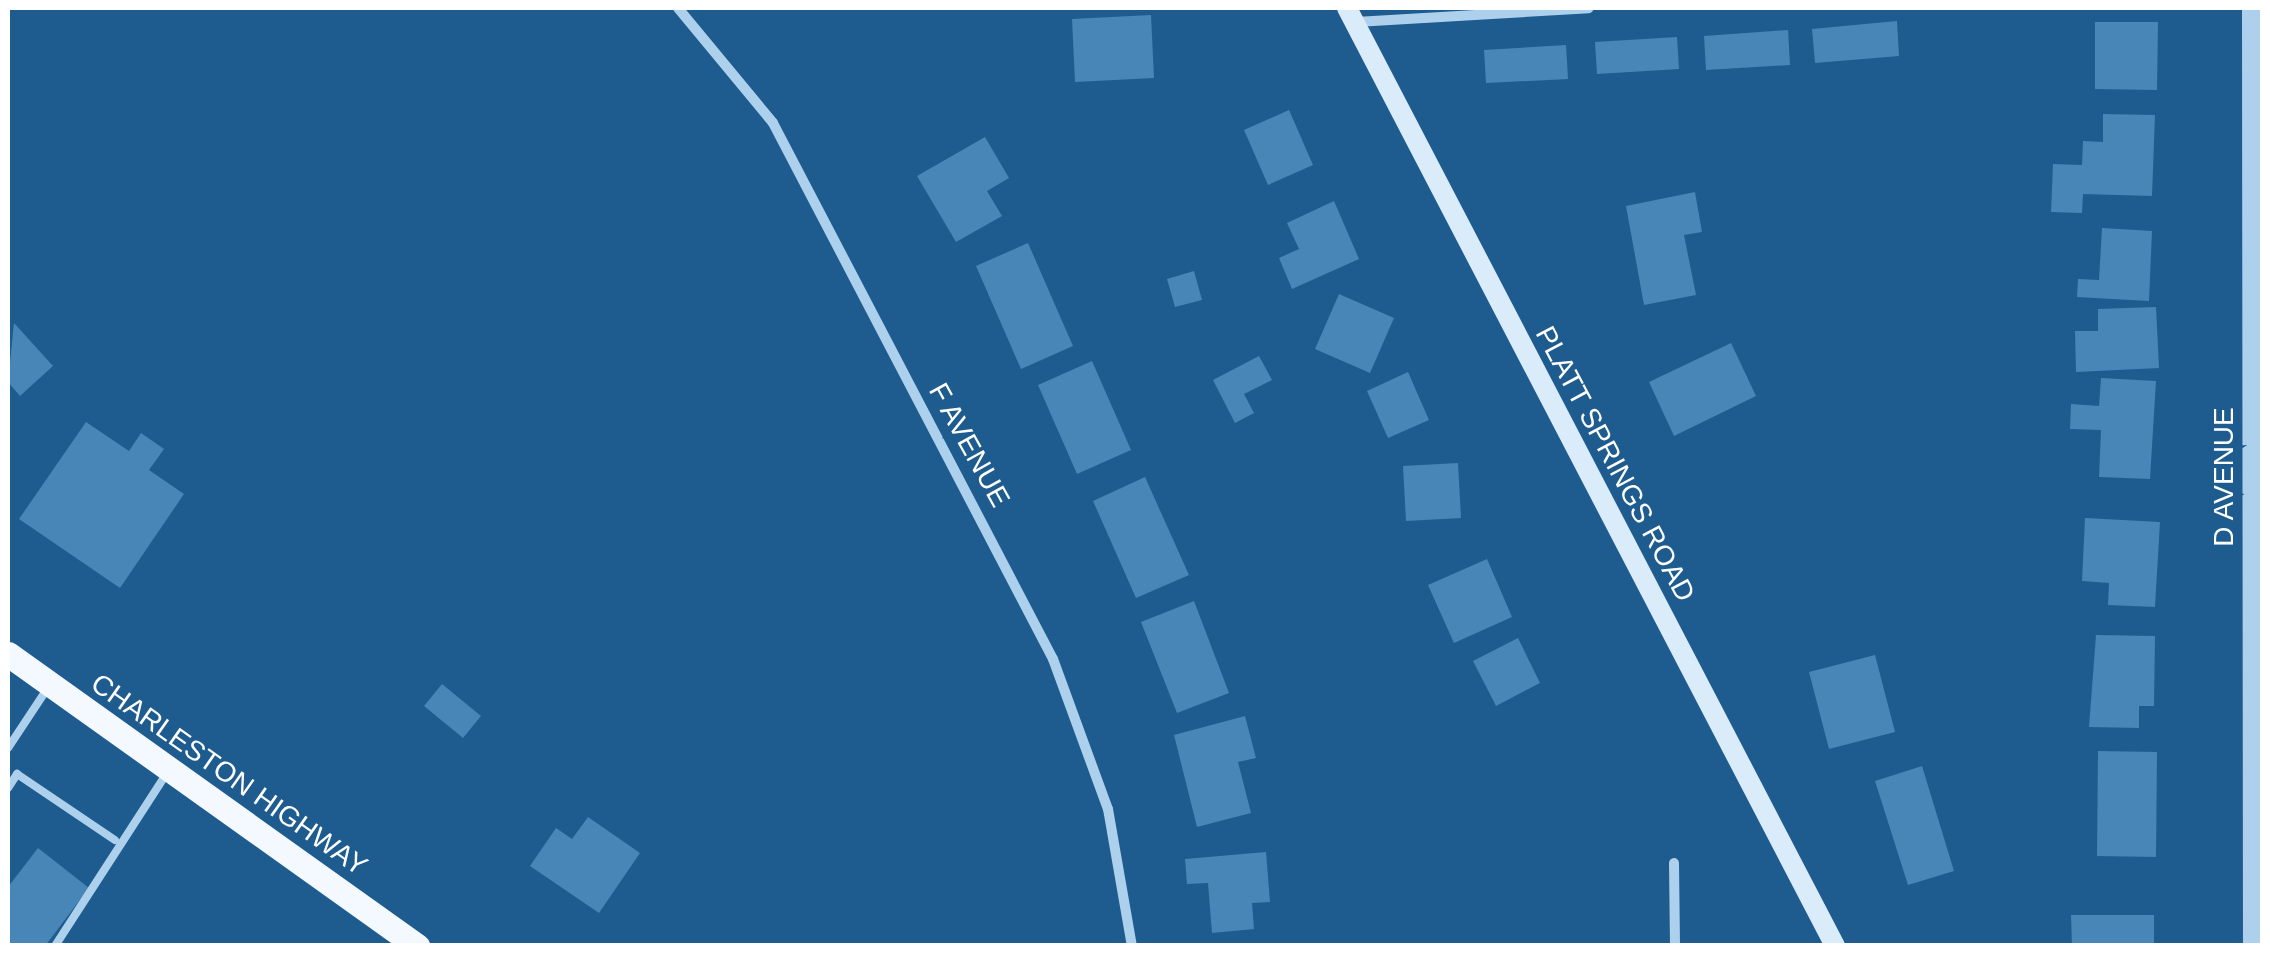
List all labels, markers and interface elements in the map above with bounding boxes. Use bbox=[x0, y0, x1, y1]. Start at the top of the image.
street label: PLATT SPRINGS ROAD bbox=[1528, 320, 1702, 608]
street label: F AVENUE bbox=[921, 377, 1017, 513]
street label: D AVENUE bbox=[2207, 406, 2241, 548]
street label: CHARLESTON HIGHWAY bbox=[84, 667, 374, 883]

